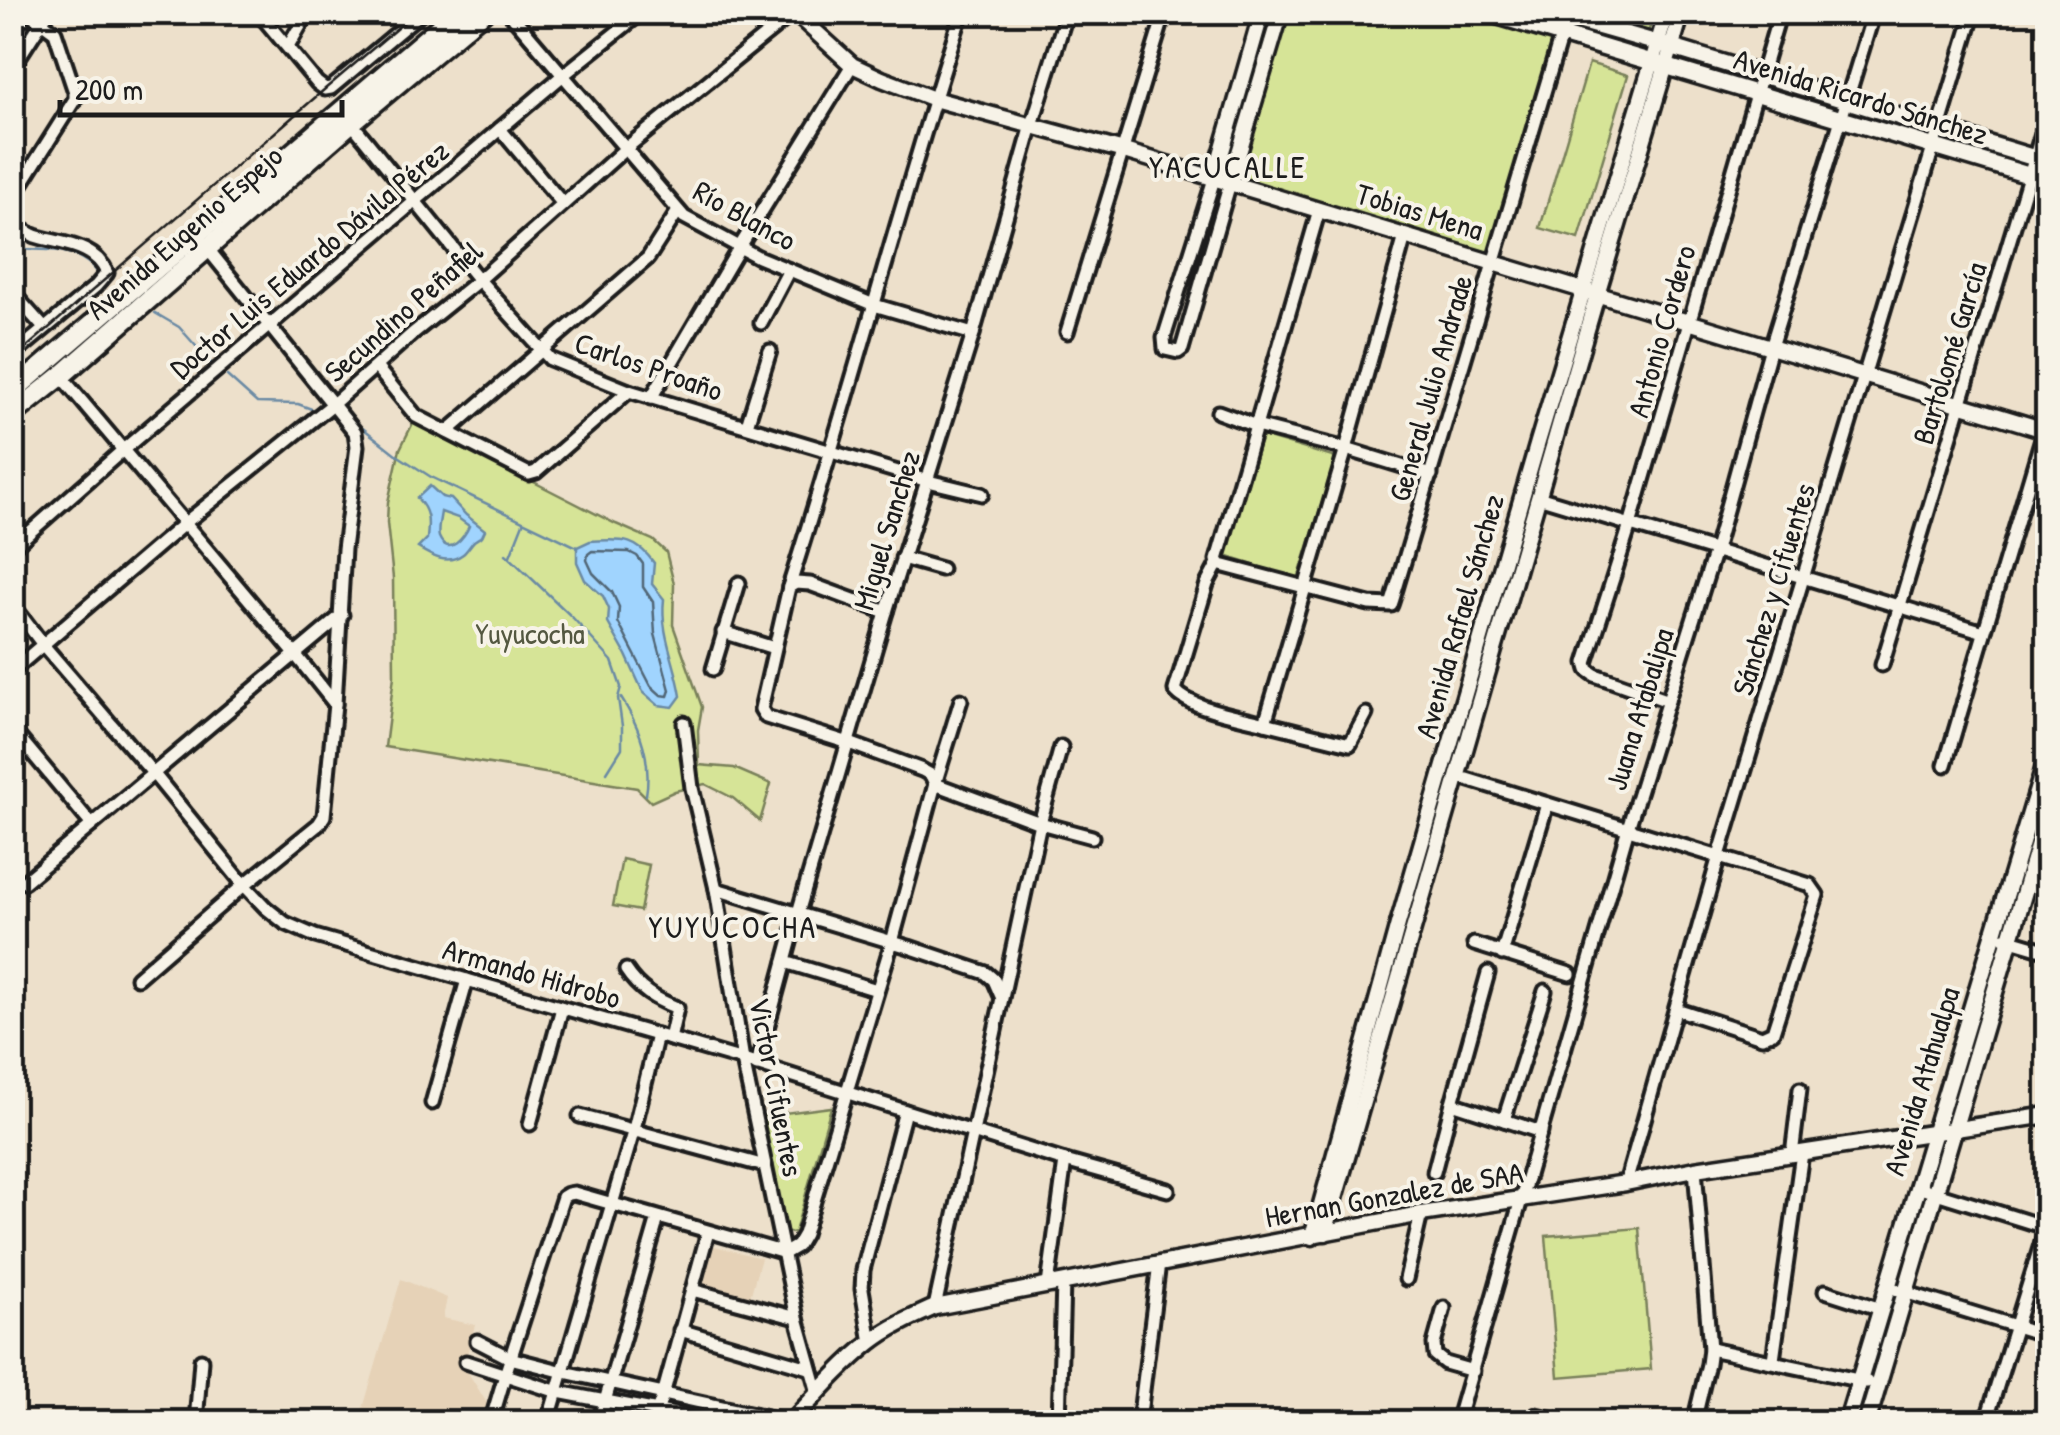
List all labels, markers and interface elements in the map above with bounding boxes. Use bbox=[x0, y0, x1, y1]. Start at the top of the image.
street label: Avenida Ricardo Sánchez bbox=[1729, 38, 1993, 154]
scale bar bbox=[60, 55, 342, 117]
text: 200 m bbox=[75, 69, 143, 109]
street label: Doctor Luis Eduardo Dávila Pérez bbox=[161, 130, 457, 388]
street label: Avenida Eugenio Espejo bbox=[77, 136, 291, 328]
district label: YACUCALLE bbox=[1149, 145, 1307, 188]
street label: Río Blanco bbox=[687, 170, 803, 260]
street label: Tobias Mena bbox=[1352, 173, 1488, 249]
street label: Secundino Peñafiel bbox=[315, 231, 491, 391]
street label: Antonio Cordero bbox=[1617, 240, 1705, 422]
street label: Bartolomé García bbox=[1902, 257, 1996, 449]
street label: General Julio Andrade bbox=[1379, 270, 1481, 506]
street label: Carlos Proaño bbox=[570, 322, 728, 410]
street label: Miguel Sanchez bbox=[843, 445, 929, 615]
street label: Sánchez y Cifuentes bbox=[1722, 478, 1824, 700]
street label: Avenida Rafael Sánchez bbox=[1405, 489, 1513, 743]
park label: Yuyucocha bbox=[475, 613, 585, 653]
street label: Juana Atabalipa bbox=[1595, 623, 1683, 795]
district label: YUYUCOCHA bbox=[648, 905, 818, 948]
street label: Armando Hidrobo bbox=[438, 929, 626, 1017]
street label: Avenida Atahualpa bbox=[1873, 982, 1969, 1180]
street label: Victor Cifuentes bbox=[740, 994, 814, 1180]
street label: Hernan Gonzalez de SAA bbox=[1262, 1152, 1526, 1236]

